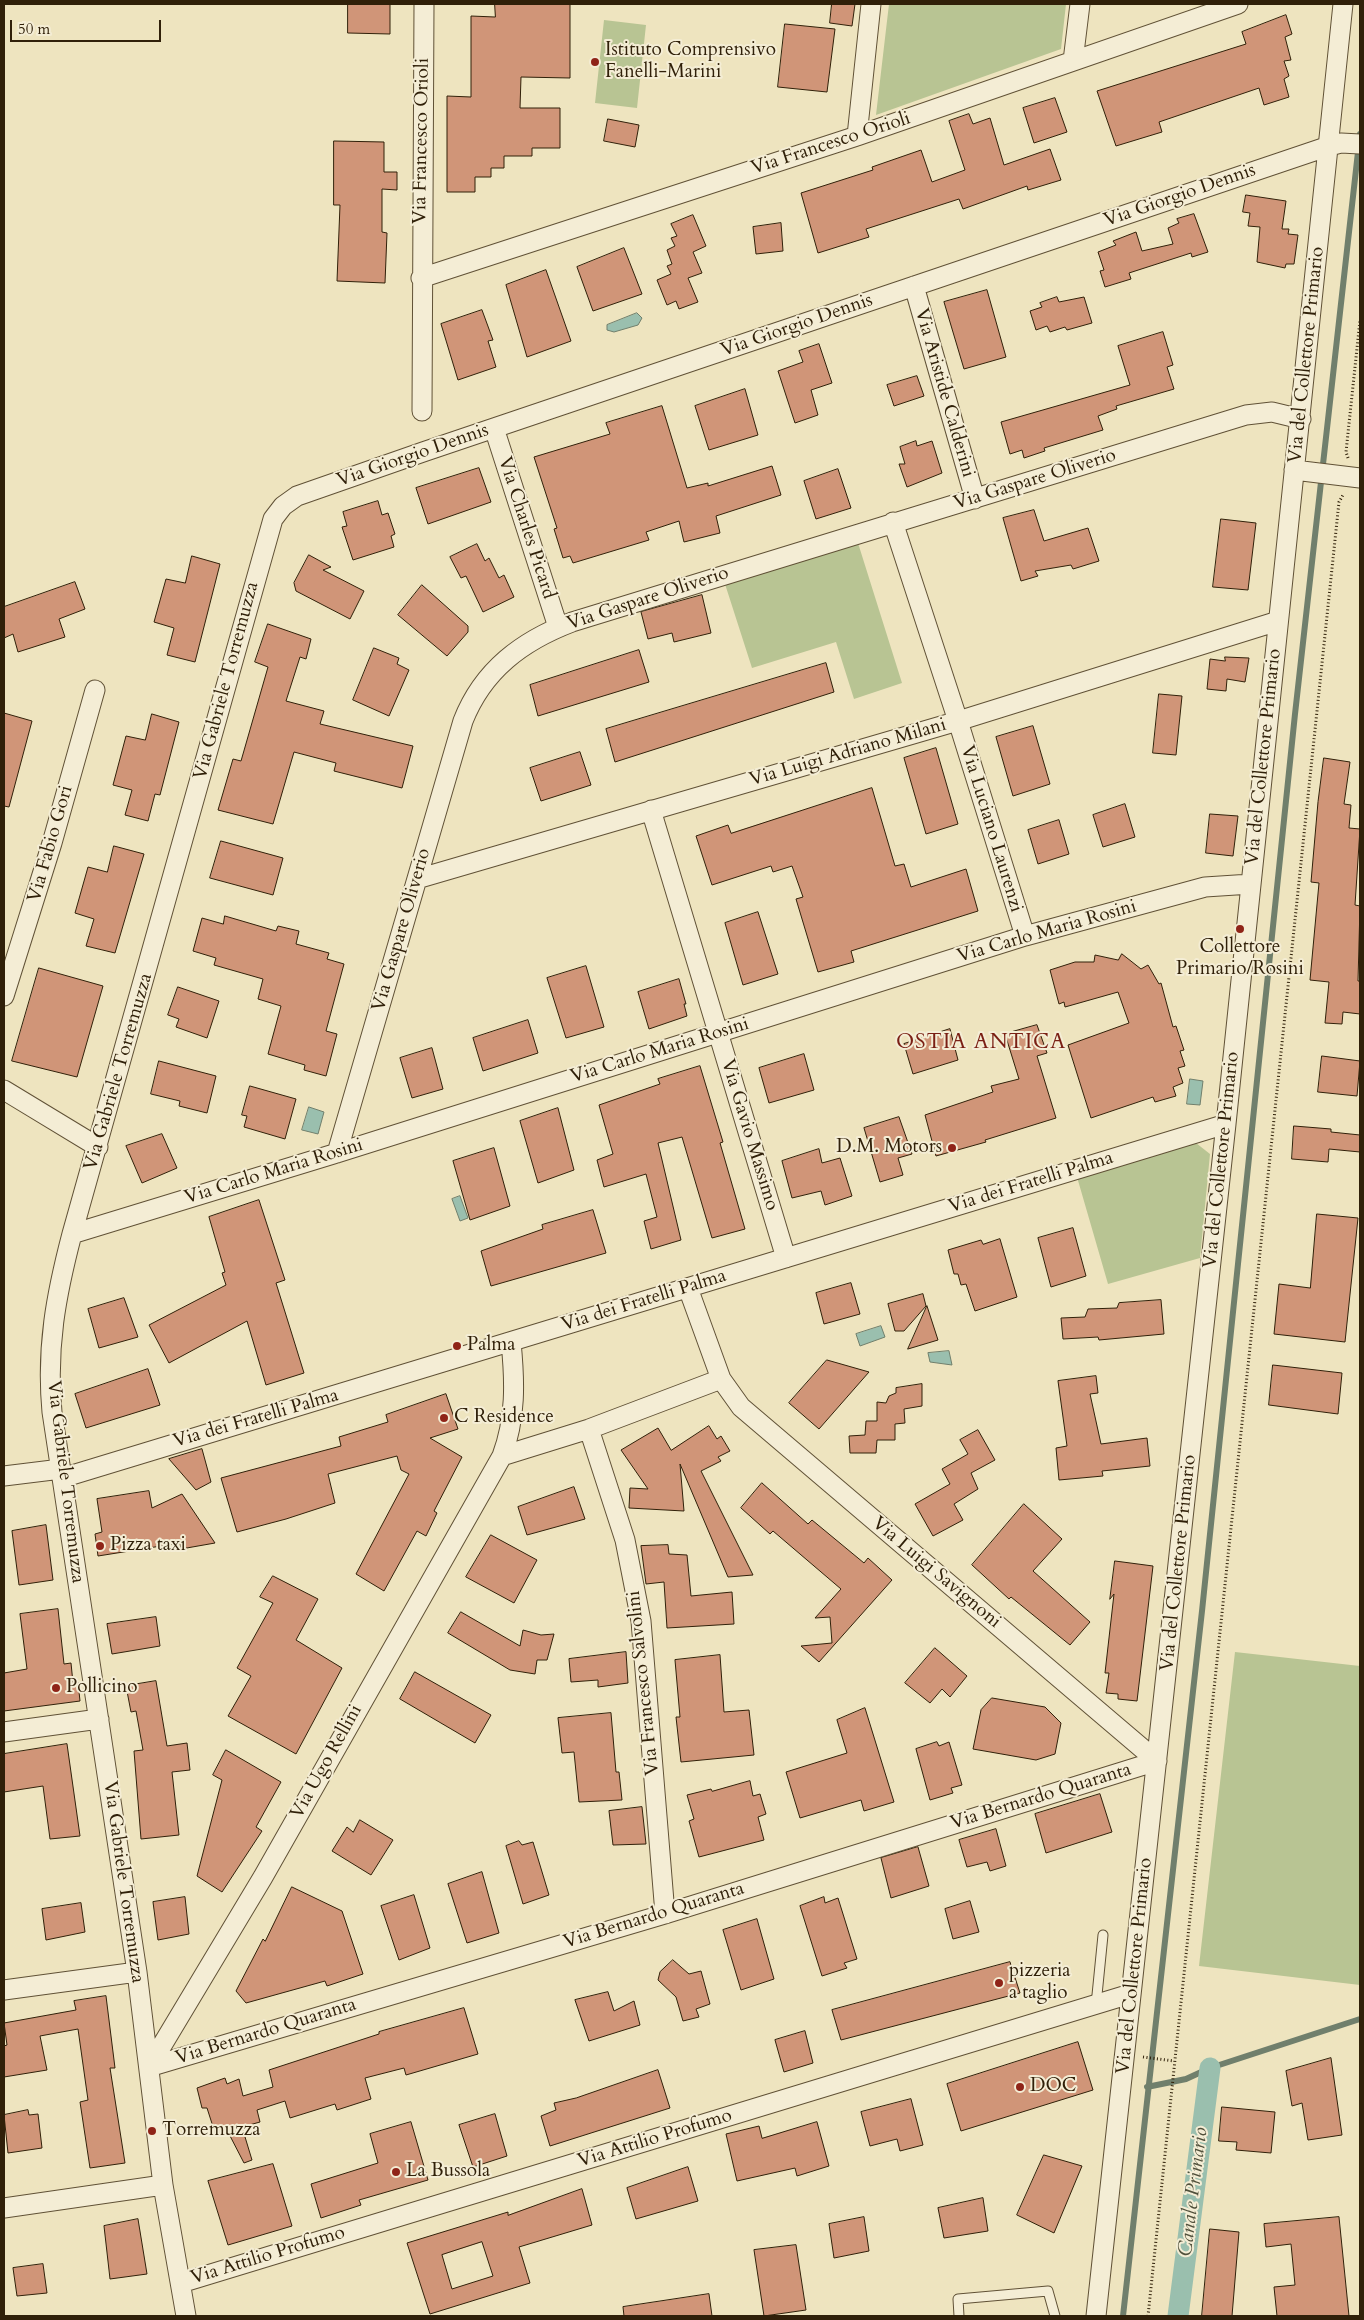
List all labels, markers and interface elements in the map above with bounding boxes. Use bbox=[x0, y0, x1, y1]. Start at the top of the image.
scale bar bbox=[12, 10, 164, 42]
text: 50 m bbox=[18, 19, 50, 39]
place label: Istituto Comprensivo Fanelli-Marini bbox=[605, 40, 776, 84]
marker: Istituto Comprensivo Fanelli-Marini bbox=[589, 56, 601, 68]
street label: Via Francesco Orioli bbox=[409, 58, 435, 224]
street label: Via Francesco Orioli bbox=[748, 107, 914, 181]
street label: Via Giorgio Dennis bbox=[1101, 159, 1259, 233]
street label: Via del Collettore Primario bbox=[1284, 246, 1330, 464]
street label: Via Giorgio Dennis bbox=[718, 289, 876, 363]
street label: Via Aristide Calderini bbox=[909, 306, 979, 480]
street label: Via Giorgio Dennis bbox=[334, 419, 492, 493]
street label: Via Gaspare Oliverio bbox=[951, 444, 1119, 516]
street label: Via Charles Picard bbox=[492, 454, 560, 602]
street label: Via Gaspare Oliverio bbox=[564, 562, 732, 636]
street label: Via Gabriele Torremuzza bbox=[190, 580, 264, 782]
street label: Via del Collettore Primario bbox=[1241, 648, 1287, 866]
street label: Via Luigi Adriano Milani bbox=[747, 714, 949, 792]
street label: Via Luciano Laurenzi bbox=[955, 743, 1027, 915]
street label: Via Fabio Gori bbox=[23, 783, 79, 905]
street label: Via Gaspare Oliverio bbox=[368, 846, 436, 1014]
street label: Via Carlo Maria Rosini bbox=[955, 895, 1139, 969]
marker: Collettore Primario/Rosini bbox=[1234, 923, 1246, 935]
place label: Collettore Primario/Rosini bbox=[1176, 937, 1304, 981]
street label: Via Gabriele Torremuzza bbox=[80, 971, 158, 1173]
street label: Via Carlo Maria Rosini bbox=[568, 1013, 752, 1089]
district label: OSTIA ANTICA bbox=[894, 1030, 1068, 1056]
street label: Via del Collettore Primario bbox=[1199, 1051, 1245, 1269]
street label: Via Gavio Massimo bbox=[715, 1057, 783, 1213]
street label: Via Carlo Maria Rosini bbox=[182, 1134, 366, 1210]
place label: D.M. Motors bbox=[836, 1137, 942, 1159]
marker: D.M. Motors bbox=[946, 1142, 958, 1154]
street label: Via dei Fratelli Palma bbox=[946, 1147, 1116, 1219]
street label: Via dei Fratelli Palma bbox=[559, 1265, 729, 1337]
place label: Palma bbox=[467, 1335, 516, 1357]
marker: Palma bbox=[451, 1340, 463, 1352]
street label: Via Gabriele Torremuzza bbox=[41, 1379, 89, 1585]
street label: Via dei Fratelli Palma bbox=[171, 1384, 341, 1454]
place label: C Residence bbox=[454, 1407, 554, 1429]
marker: C Residence bbox=[438, 1412, 450, 1424]
street label: Via del Collettore Primario bbox=[1156, 1454, 1202, 1672]
street label: Via Luigi Savignoni bbox=[867, 1512, 1005, 1634]
place label: Pizza taxi bbox=[110, 1535, 186, 1557]
marker: Pizza taxi bbox=[94, 1540, 106, 1552]
street label: Via Francesco Salvolini bbox=[623, 1589, 665, 1777]
place label: Pollicino bbox=[66, 1677, 138, 1699]
marker: Pollicino bbox=[50, 1682, 62, 1694]
street label: Via Ugo Rellini bbox=[286, 1701, 368, 1823]
street label: Via Bernardo Quaranta bbox=[948, 1759, 1134, 1835]
street label: Via Gabriele Torremuzza bbox=[98, 1779, 148, 1985]
street label: Via del Collettore Primario bbox=[1112, 1857, 1158, 2075]
street label: Via Bernardo Quaranta bbox=[561, 1878, 747, 1954]
place label: pizzeria a taglio bbox=[1009, 1961, 1071, 2005]
marker: pizzeria a taglio bbox=[993, 1977, 1005, 1989]
street label: Via Bernardo Quaranta bbox=[173, 1994, 359, 2070]
place label: DOC bbox=[1030, 2076, 1076, 2098]
marker: DOC bbox=[1014, 2081, 1026, 2093]
street label: Via Attilio Profumo bbox=[575, 2105, 735, 2173]
place label: Torremuzza bbox=[162, 2120, 260, 2142]
marker: Torremuzza bbox=[146, 2125, 158, 2137]
water label: Canale Primario bbox=[1174, 2126, 1214, 2258]
place label: La Bussola bbox=[406, 2161, 490, 2183]
marker: La Bussola bbox=[390, 2166, 402, 2178]
street label: Via Attilio Profumo bbox=[188, 2222, 348, 2290]

